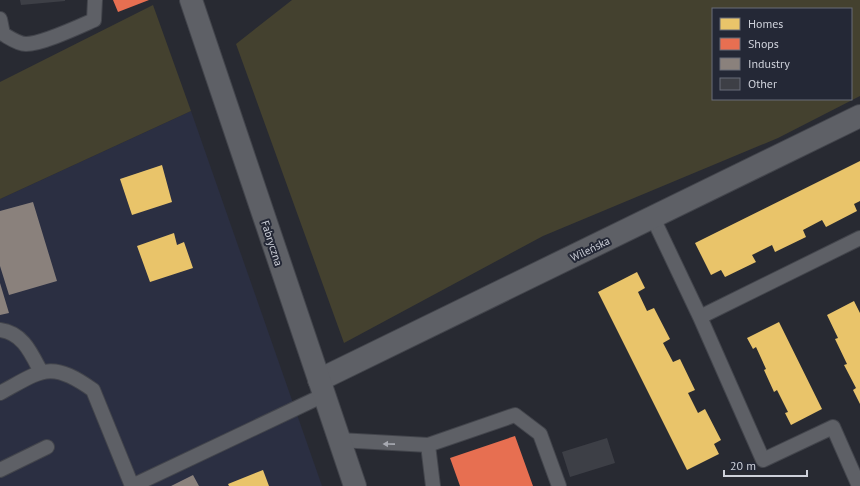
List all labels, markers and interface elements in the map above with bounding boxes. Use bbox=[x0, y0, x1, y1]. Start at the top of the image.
legend bbox=[712, 8, 852, 100]
text: Homes bbox=[748, 16, 783, 31]
text: Shops bbox=[748, 36, 779, 51]
text: Industry bbox=[748, 56, 790, 71]
text: Other bbox=[748, 76, 777, 91]
street label: Fabryczna bbox=[258, 218, 286, 268]
street label: Wileńska bbox=[568, 233, 612, 265]
one-way arrow bbox=[382, 441, 395, 447]
scale bar bbox=[724, 452, 807, 478]
text: 20 m bbox=[730, 458, 756, 473]

